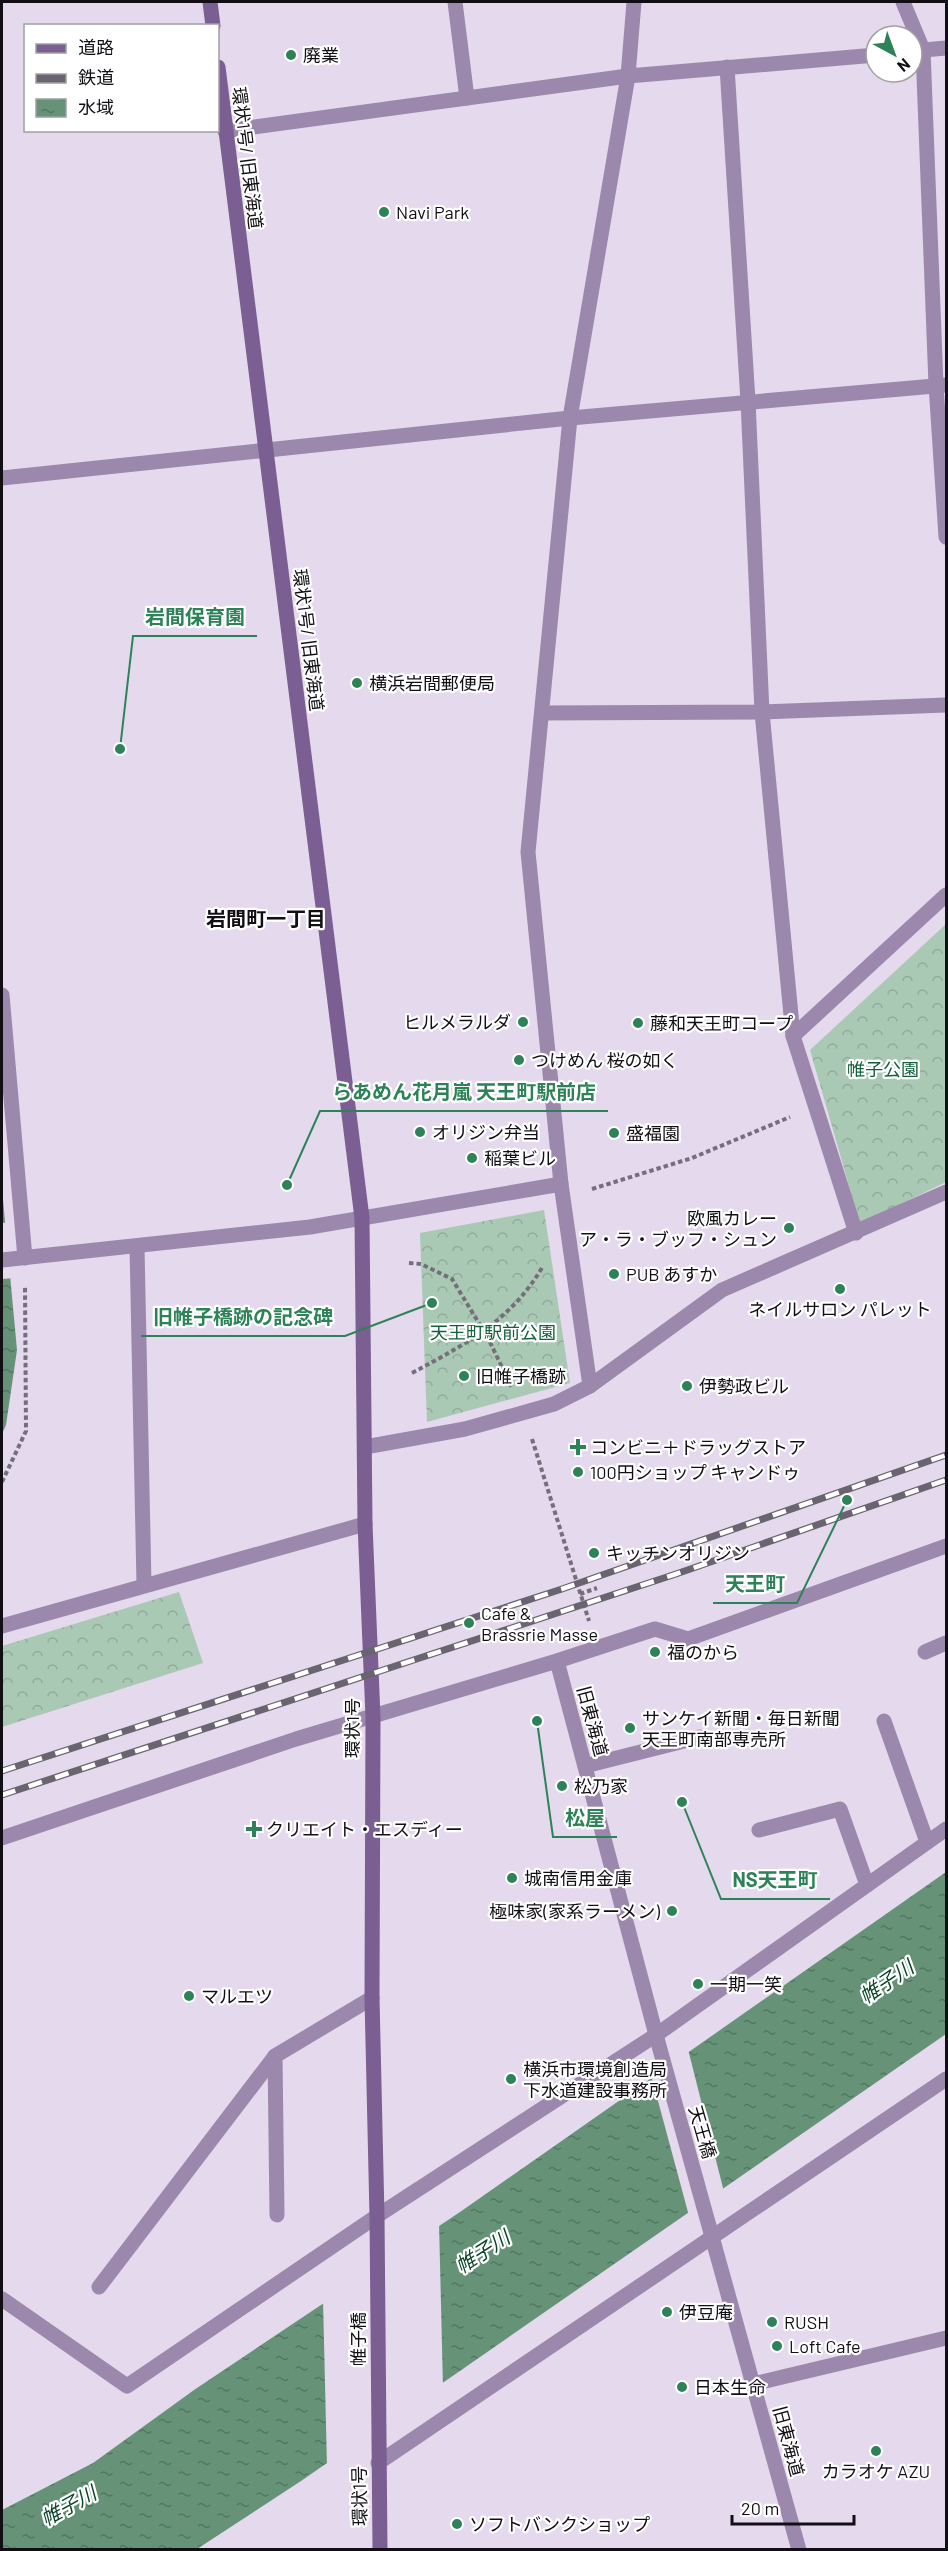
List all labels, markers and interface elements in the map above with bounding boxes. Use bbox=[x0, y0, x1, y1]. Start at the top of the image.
legend bbox=[24, 24, 219, 132]
north arrow bbox=[864, 24, 924, 84]
text: 道路 bbox=[78, 36, 114, 58]
place label: 廃業 bbox=[303, 44, 339, 66]
marker: 廃業 bbox=[284, 48, 298, 62]
text: N bbox=[894, 55, 914, 76]
text: 鉄道 bbox=[78, 66, 114, 88]
street label: 環状1号/ 旧東海道 bbox=[228, 86, 268, 230]
text: 水域 bbox=[78, 96, 114, 118]
place label: Navi Park bbox=[396, 201, 469, 223]
marker: Navi Park bbox=[377, 205, 391, 219]
street label: 環状1号/ 旧東海道 bbox=[289, 568, 329, 712]
callout: 岩間保育園 bbox=[133, 598, 257, 636]
text: 岩間保育園 bbox=[145, 604, 245, 628]
place label: 横浜岩間郵便局 bbox=[369, 672, 495, 694]
marker: 横浜岩間郵便局 bbox=[350, 676, 364, 690]
district label: 岩間町一丁目 bbox=[206, 906, 326, 930]
place label: ヒルメラルダ bbox=[403, 1011, 511, 1033]
place label: 藤和天王町コープ bbox=[650, 1012, 793, 1034]
marker: ヒルメラルダ bbox=[516, 1015, 530, 1029]
marker: 藤和天王町コープ bbox=[631, 1016, 645, 1030]
place label: つけめん 桜の如く bbox=[531, 1049, 679, 1071]
marker: つけめん 桜の如く bbox=[512, 1053, 526, 1067]
park label: 帷子公園 bbox=[847, 1058, 919, 1080]
callout: らあめん花月嵐 天王町駅前店 bbox=[320, 1073, 608, 1111]
text: らあめん花月嵐 天王町駅前店 bbox=[332, 1079, 596, 1103]
place label: オリジン弁当 bbox=[432, 1121, 540, 1143]
place label: 盛福園 bbox=[626, 1122, 680, 1144]
marker: オリジン弁当 bbox=[413, 1125, 427, 1139]
marker: 盛福園 bbox=[607, 1126, 621, 1140]
place label: 稲葉ビル bbox=[484, 1147, 556, 1169]
marker: 稲葉ビル bbox=[465, 1151, 479, 1165]
place label: 欧風カレー ア・ラ・ブッフ・シュン bbox=[579, 1207, 777, 1250]
marker: 欧風カレー ア・ラ・ブッフ・シュン bbox=[782, 1221, 796, 1235]
place label: PUB あすか bbox=[626, 1263, 717, 1285]
marker: PUB あすか bbox=[607, 1267, 621, 1281]
marker: ネイルサロン パレット bbox=[833, 1282, 847, 1296]
callout: 旧帷子橋跡の記念碑 bbox=[141, 1298, 345, 1336]
place label: ネイルサロン パレット bbox=[748, 1298, 932, 1320]
text: 旧帷子橋跡の記念碑 bbox=[153, 1304, 333, 1328]
park label: 天王町駅前公園 bbox=[430, 1321, 556, 1343]
place label: 旧帷子橋跡 bbox=[476, 1365, 566, 1387]
marker: 旧帷子橋跡 bbox=[457, 1369, 471, 1383]
place label: 伊勢政ビル bbox=[699, 1375, 789, 1397]
marker: 伊勢政ビル bbox=[680, 1379, 694, 1393]
place label: コンビニ＋ドラッグストア bbox=[590, 1436, 806, 1458]
marker: コンビニ＋ドラッグストア bbox=[571, 1440, 585, 1454]
place label: 100円ショップ キャンドゥ bbox=[590, 1461, 800, 1483]
marker: 100円ショップ キャンドゥ bbox=[571, 1465, 585, 1479]
place label: キッチンオリジン bbox=[606, 1542, 750, 1564]
marker: キッチンオリジン bbox=[587, 1546, 601, 1560]
callout: 天王町 bbox=[713, 1565, 797, 1603]
text: 天王町 bbox=[725, 1571, 785, 1595]
place label: Cafe & Brassrie Masse bbox=[481, 1602, 598, 1645]
marker: Cafe & Brassrie Masse bbox=[462, 1616, 476, 1630]
place label: 福のから bbox=[667, 1641, 739, 1663]
marker: 福のから bbox=[648, 1645, 662, 1659]
street label: 旧東海道 bbox=[573, 1683, 613, 1759]
street label: 環状1号 bbox=[341, 1698, 363, 1758]
place label: サンケイ新聞・毎日新聞 天王町南部専売所 bbox=[642, 1707, 840, 1750]
marker: サンケイ新聞・毎日新聞 天王町南部専売所 bbox=[623, 1721, 637, 1735]
place label: 松乃家 bbox=[574, 1775, 628, 1797]
marker: 松乃家 bbox=[555, 1779, 569, 1793]
callout: 松屋 bbox=[553, 1799, 617, 1837]
text: 松屋 bbox=[565, 1805, 605, 1829]
place label: クリエイト・エスディー bbox=[266, 1818, 463, 1840]
marker: クリエイト・エスディー bbox=[247, 1822, 261, 1836]
callout: NS天王町 bbox=[721, 1861, 830, 1899]
place label: 城南信用金庫 bbox=[524, 1867, 632, 1889]
text: NS天王町 bbox=[732, 1867, 818, 1891]
marker: 城南信用金庫 bbox=[505, 1871, 519, 1885]
place label: 極味家(家系ラーメン) bbox=[489, 1900, 660, 1922]
marker: 極味家(家系ラーメン) bbox=[665, 1904, 679, 1918]
water label: 帷子川 bbox=[854, 1953, 919, 2008]
place label: 一期一笑 bbox=[710, 1973, 782, 1995]
marker: 一期一笑 bbox=[691, 1977, 705, 1991]
place label: マルエツ bbox=[201, 1985, 273, 2007]
marker: マルエツ bbox=[182, 1989, 196, 2003]
place label: 横浜市環境創造局 下水道建設事務所 bbox=[523, 2058, 667, 2101]
marker: 横浜市環境創造局 下水道建設事務所 bbox=[504, 2072, 518, 2086]
street label: 天王橋 bbox=[685, 2103, 721, 2161]
water label: 帷子川 bbox=[450, 2224, 515, 2277]
place label: 伊豆庵 bbox=[679, 2301, 733, 2323]
marker: 伊豆庵 bbox=[660, 2305, 674, 2319]
place label: RUSH bbox=[784, 2311, 829, 2333]
street label: 帷子橋 bbox=[347, 2312, 369, 2366]
marker: RUSH bbox=[765, 2315, 779, 2329]
place label: Loft Cafe bbox=[789, 2335, 861, 2357]
marker: Loft Cafe bbox=[770, 2339, 784, 2353]
place label: 日本生命 bbox=[694, 2376, 766, 2398]
marker: 日本生命 bbox=[675, 2380, 689, 2394]
street label: 旧東海道 bbox=[769, 2403, 809, 2479]
marker: カラオケ AZU bbox=[869, 2444, 883, 2458]
place label: カラオケ AZU bbox=[822, 2460, 930, 2482]
street label: 環状1号 bbox=[347, 2466, 371, 2526]
water label: 帷子川 bbox=[36, 2479, 102, 2530]
scale bar bbox=[732, 2488, 854, 2526]
text: 20 m bbox=[741, 2497, 779, 2519]
place label: ソフトバンクショップ bbox=[469, 2513, 650, 2535]
marker: ソフトバンクショップ bbox=[450, 2517, 464, 2531]

